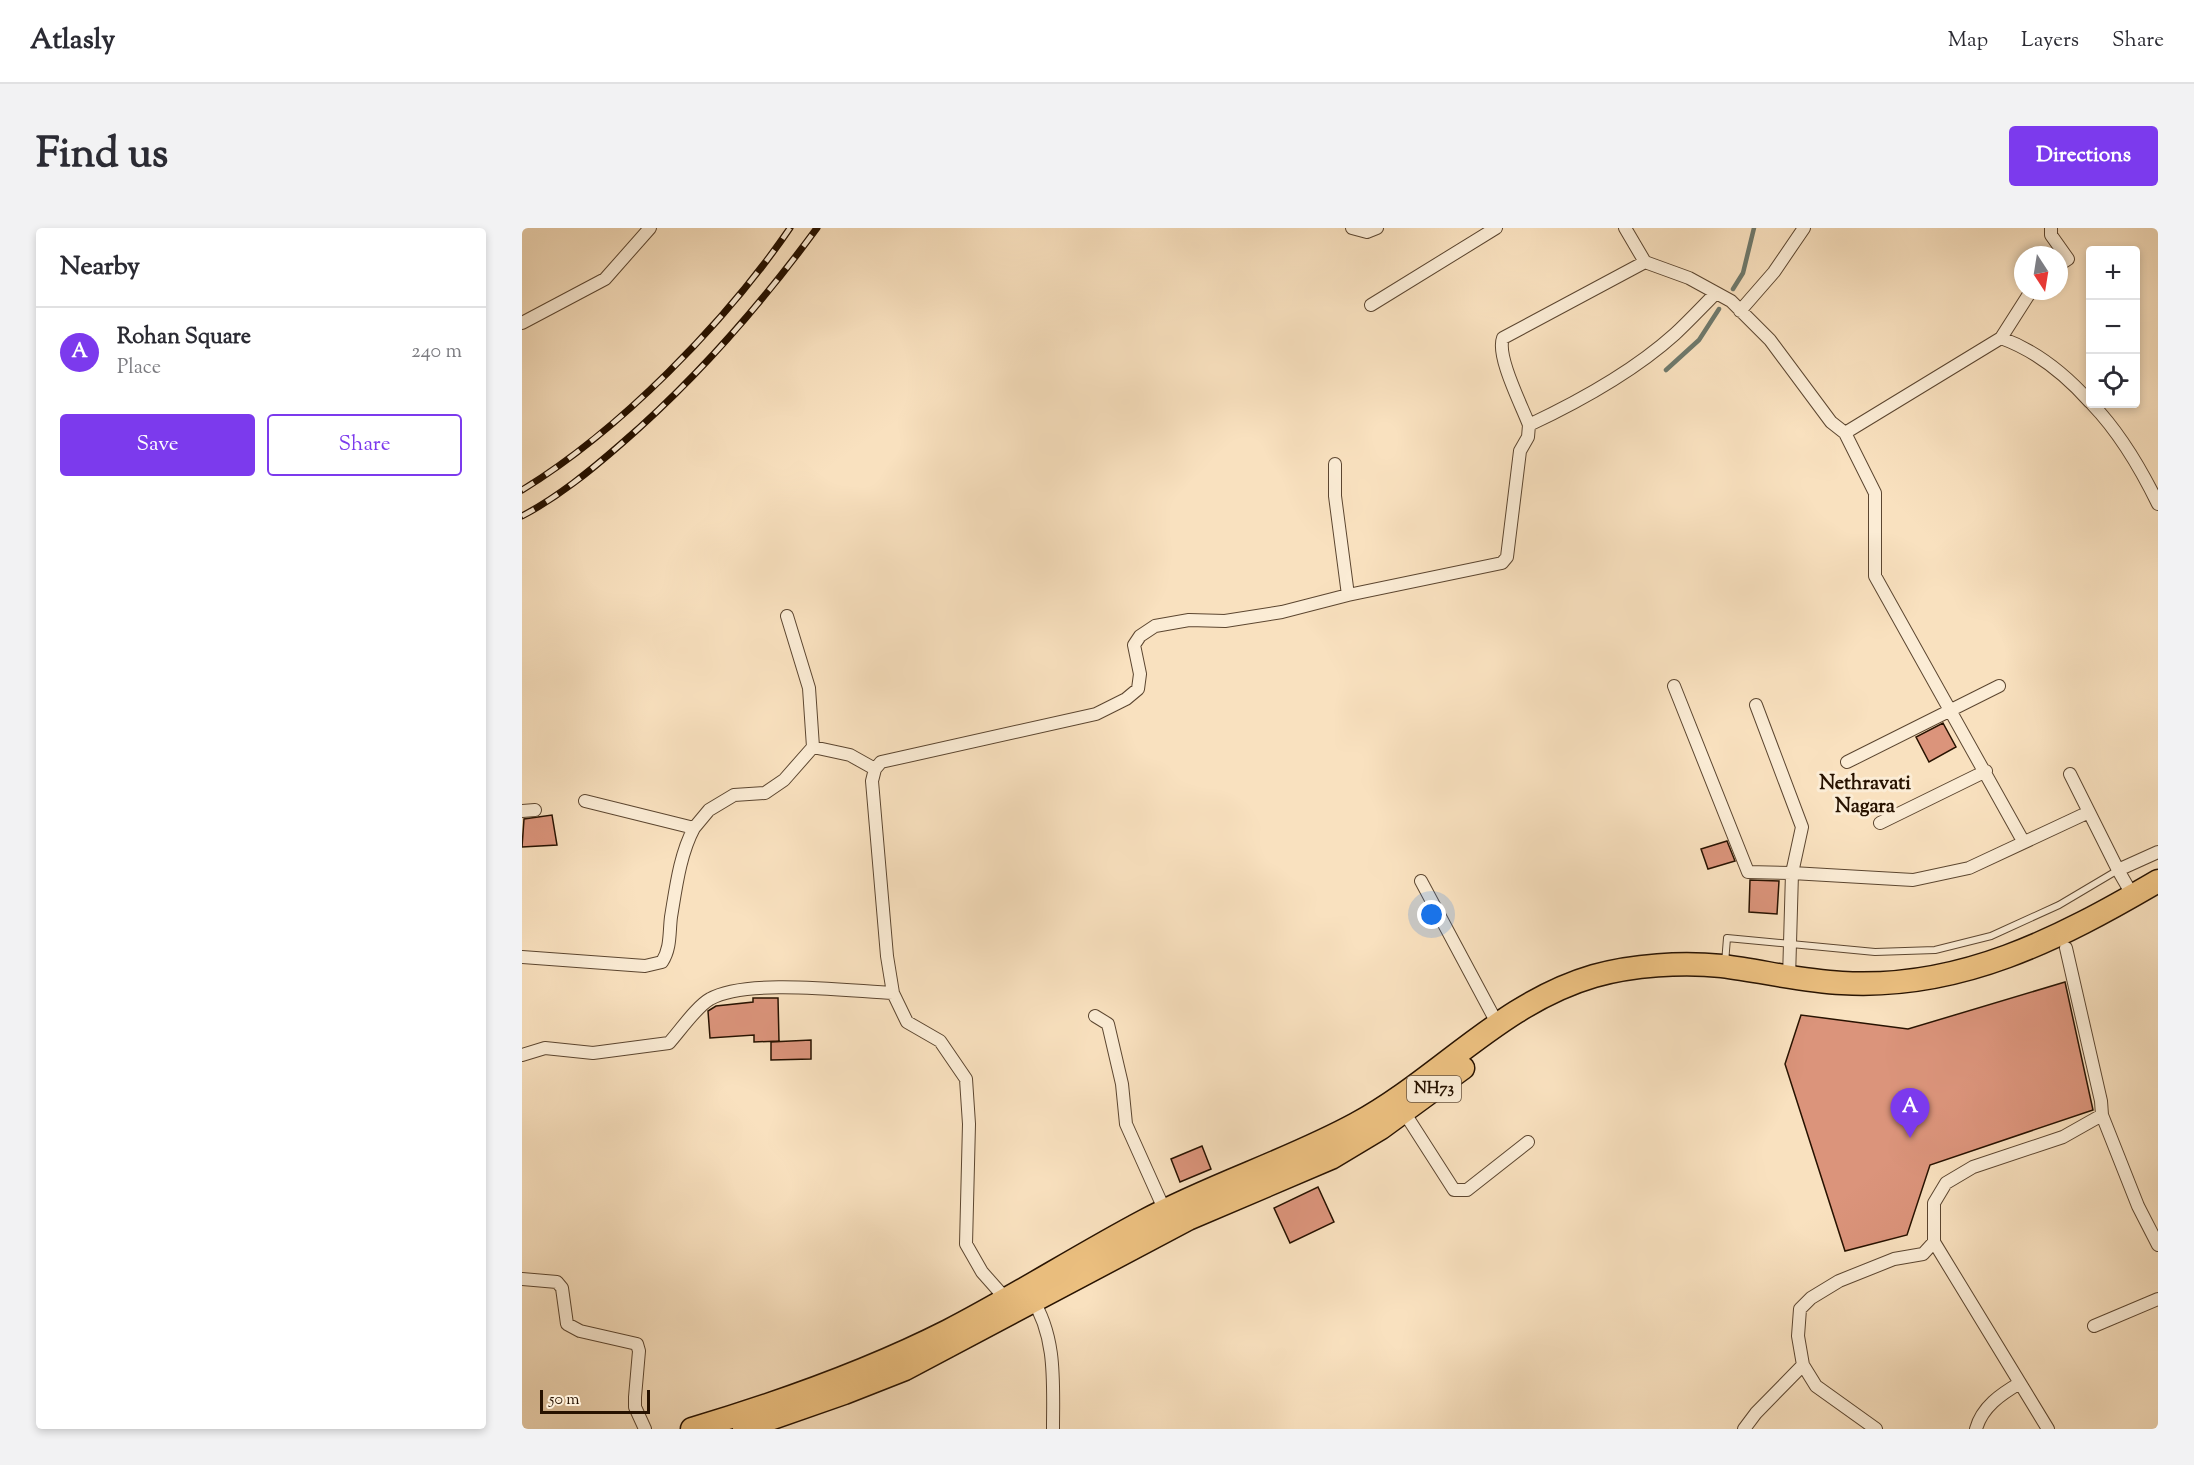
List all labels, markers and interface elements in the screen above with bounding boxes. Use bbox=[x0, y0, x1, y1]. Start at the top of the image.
text: Atlasly bbox=[30, 21, 115, 61]
text: Map bbox=[1948, 26, 1988, 56]
text: Layers bbox=[2021, 26, 2079, 56]
text: Share bbox=[2112, 26, 2164, 56]
text: Find us bbox=[36, 126, 168, 186]
button: Directions bbox=[2009, 126, 2158, 186]
north arrow bbox=[2014, 246, 2068, 300]
map controls bbox=[2086, 246, 2140, 408]
button: + bbox=[2086, 246, 2140, 300]
text: Nearby bbox=[60, 249, 140, 286]
button: − bbox=[2086, 300, 2140, 354]
text: Rohan Square bbox=[117, 322, 251, 354]
text: A bbox=[71, 338, 88, 367]
text: 240 m bbox=[411, 338, 462, 367]
text: Place bbox=[117, 354, 161, 383]
button: locate bbox=[2086, 354, 2140, 408]
button: Save bbox=[60, 414, 255, 476]
button: Share bbox=[267, 414, 462, 476]
district label: Nethravati Nagara bbox=[1819, 770, 1911, 822]
your location bbox=[1417, 900, 1446, 929]
road number: NH73 bbox=[1407, 1076, 1461, 1102]
pin: A bbox=[1890, 1088, 1930, 1138]
scale bar bbox=[540, 1387, 650, 1414]
text: 50 m bbox=[549, 1389, 580, 1412]

